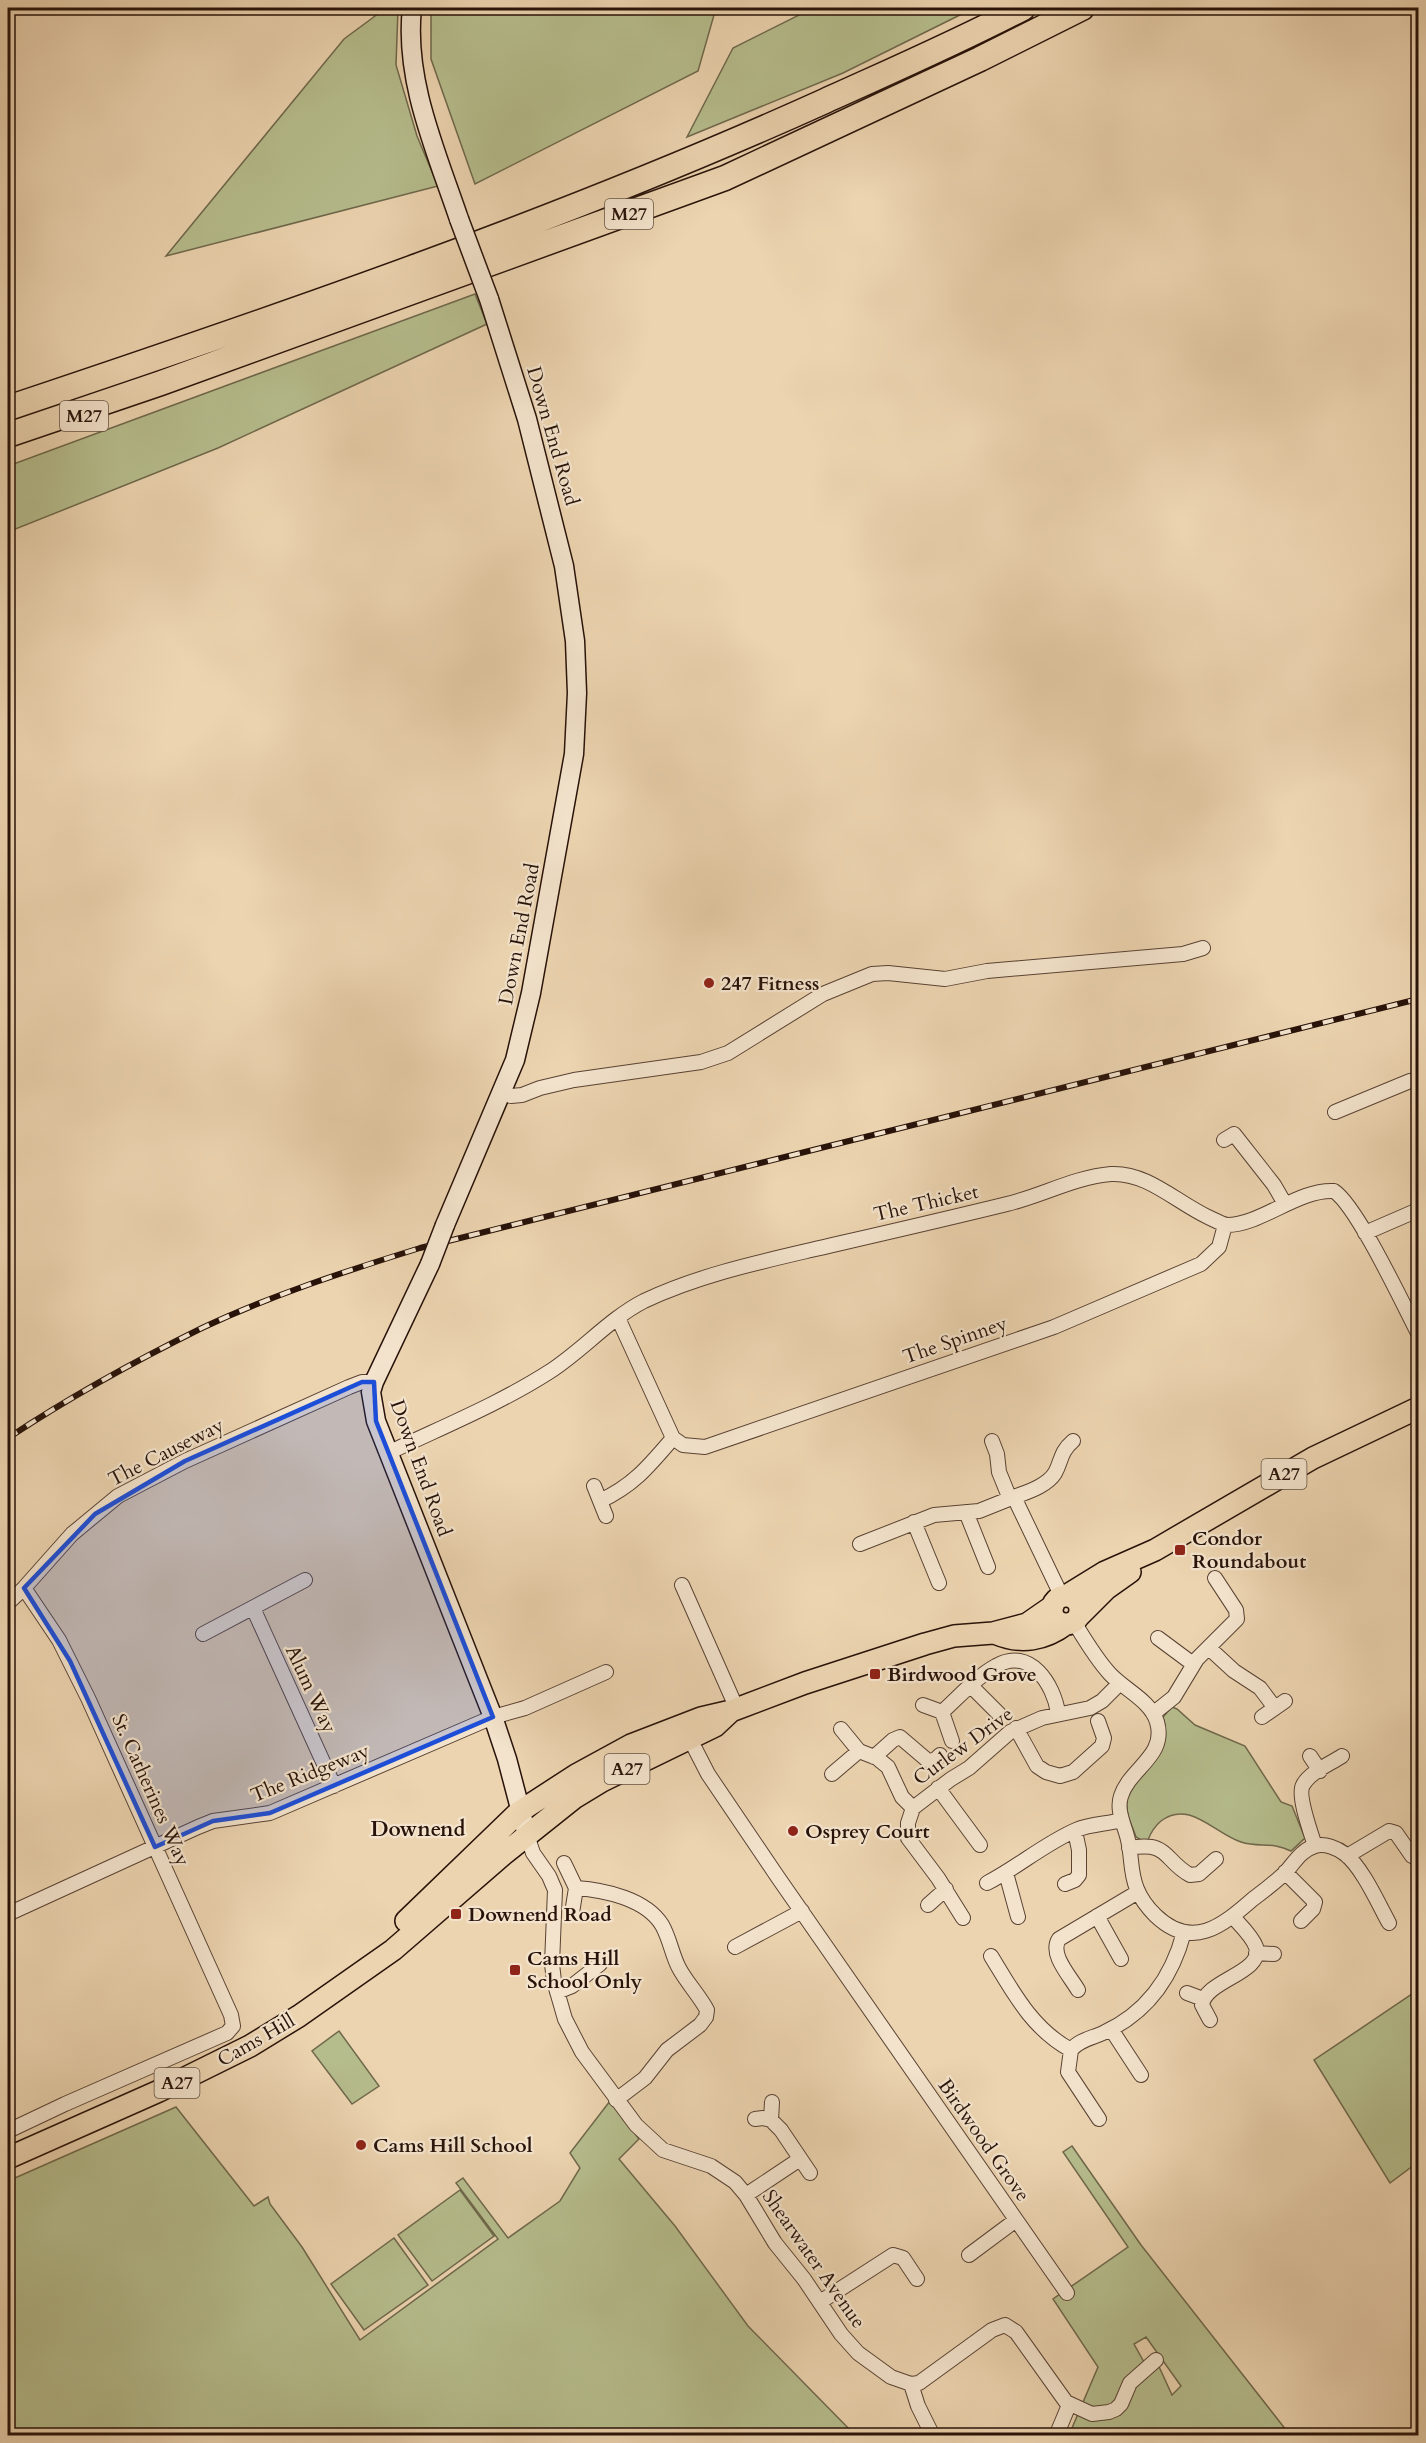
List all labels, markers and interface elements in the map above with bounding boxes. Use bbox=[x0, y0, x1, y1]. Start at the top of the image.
road number: M27 bbox=[605, 199, 653, 229]
street label: Down End Road bbox=[520, 363, 586, 509]
road number: M27 bbox=[60, 401, 108, 431]
street label: Down End Road bbox=[492, 861, 546, 1007]
place label: 247 Fitness bbox=[721, 970, 820, 997]
marker: 247 Fitness bbox=[702, 976, 716, 990]
street label: The Thicket bbox=[871, 1178, 982, 1228]
street label: The Spinney bbox=[899, 1309, 1011, 1370]
street label: Down End Road bbox=[384, 1396, 458, 1540]
street label: The Causeway bbox=[104, 1411, 229, 1493]
road number: A27 bbox=[1262, 1459, 1306, 1489]
place label: Condor Roundabout bbox=[1192, 1525, 1306, 1575]
marker: Condor Roundabout bbox=[1173, 1543, 1187, 1557]
street label: Alum Way bbox=[279, 1641, 343, 1738]
place label: Birdwood Grove bbox=[887, 1661, 1037, 1688]
marker: Birdwood Grove bbox=[868, 1667, 882, 1681]
street label: Curlew Drive bbox=[908, 1701, 1018, 1791]
street label: St. Catherines Way bbox=[105, 1710, 197, 1871]
street label: The Ridgeway bbox=[247, 1737, 374, 1809]
road number: A27 bbox=[604, 1754, 650, 1784]
district label: Downend bbox=[370, 1815, 466, 1844]
place label: Osprey Court bbox=[805, 1818, 930, 1845]
marker: Osprey Court bbox=[786, 1824, 800, 1838]
place label: Downend Road bbox=[468, 1901, 612, 1928]
marker: Downend Road bbox=[449, 1907, 463, 1921]
place label: Cams Hill School Only bbox=[527, 1945, 643, 1995]
marker: Cams Hill School Only bbox=[508, 1963, 522, 1977]
street label: Cams Hill bbox=[212, 2007, 300, 2073]
road number: A27 bbox=[154, 2068, 200, 2098]
street label: Birdwood Grove bbox=[932, 2073, 1036, 2207]
place label: Cams Hill School bbox=[373, 2132, 533, 2159]
marker: Cams Hill School bbox=[354, 2138, 368, 2152]
street label: Shearwater Avenue bbox=[756, 2184, 872, 2334]

